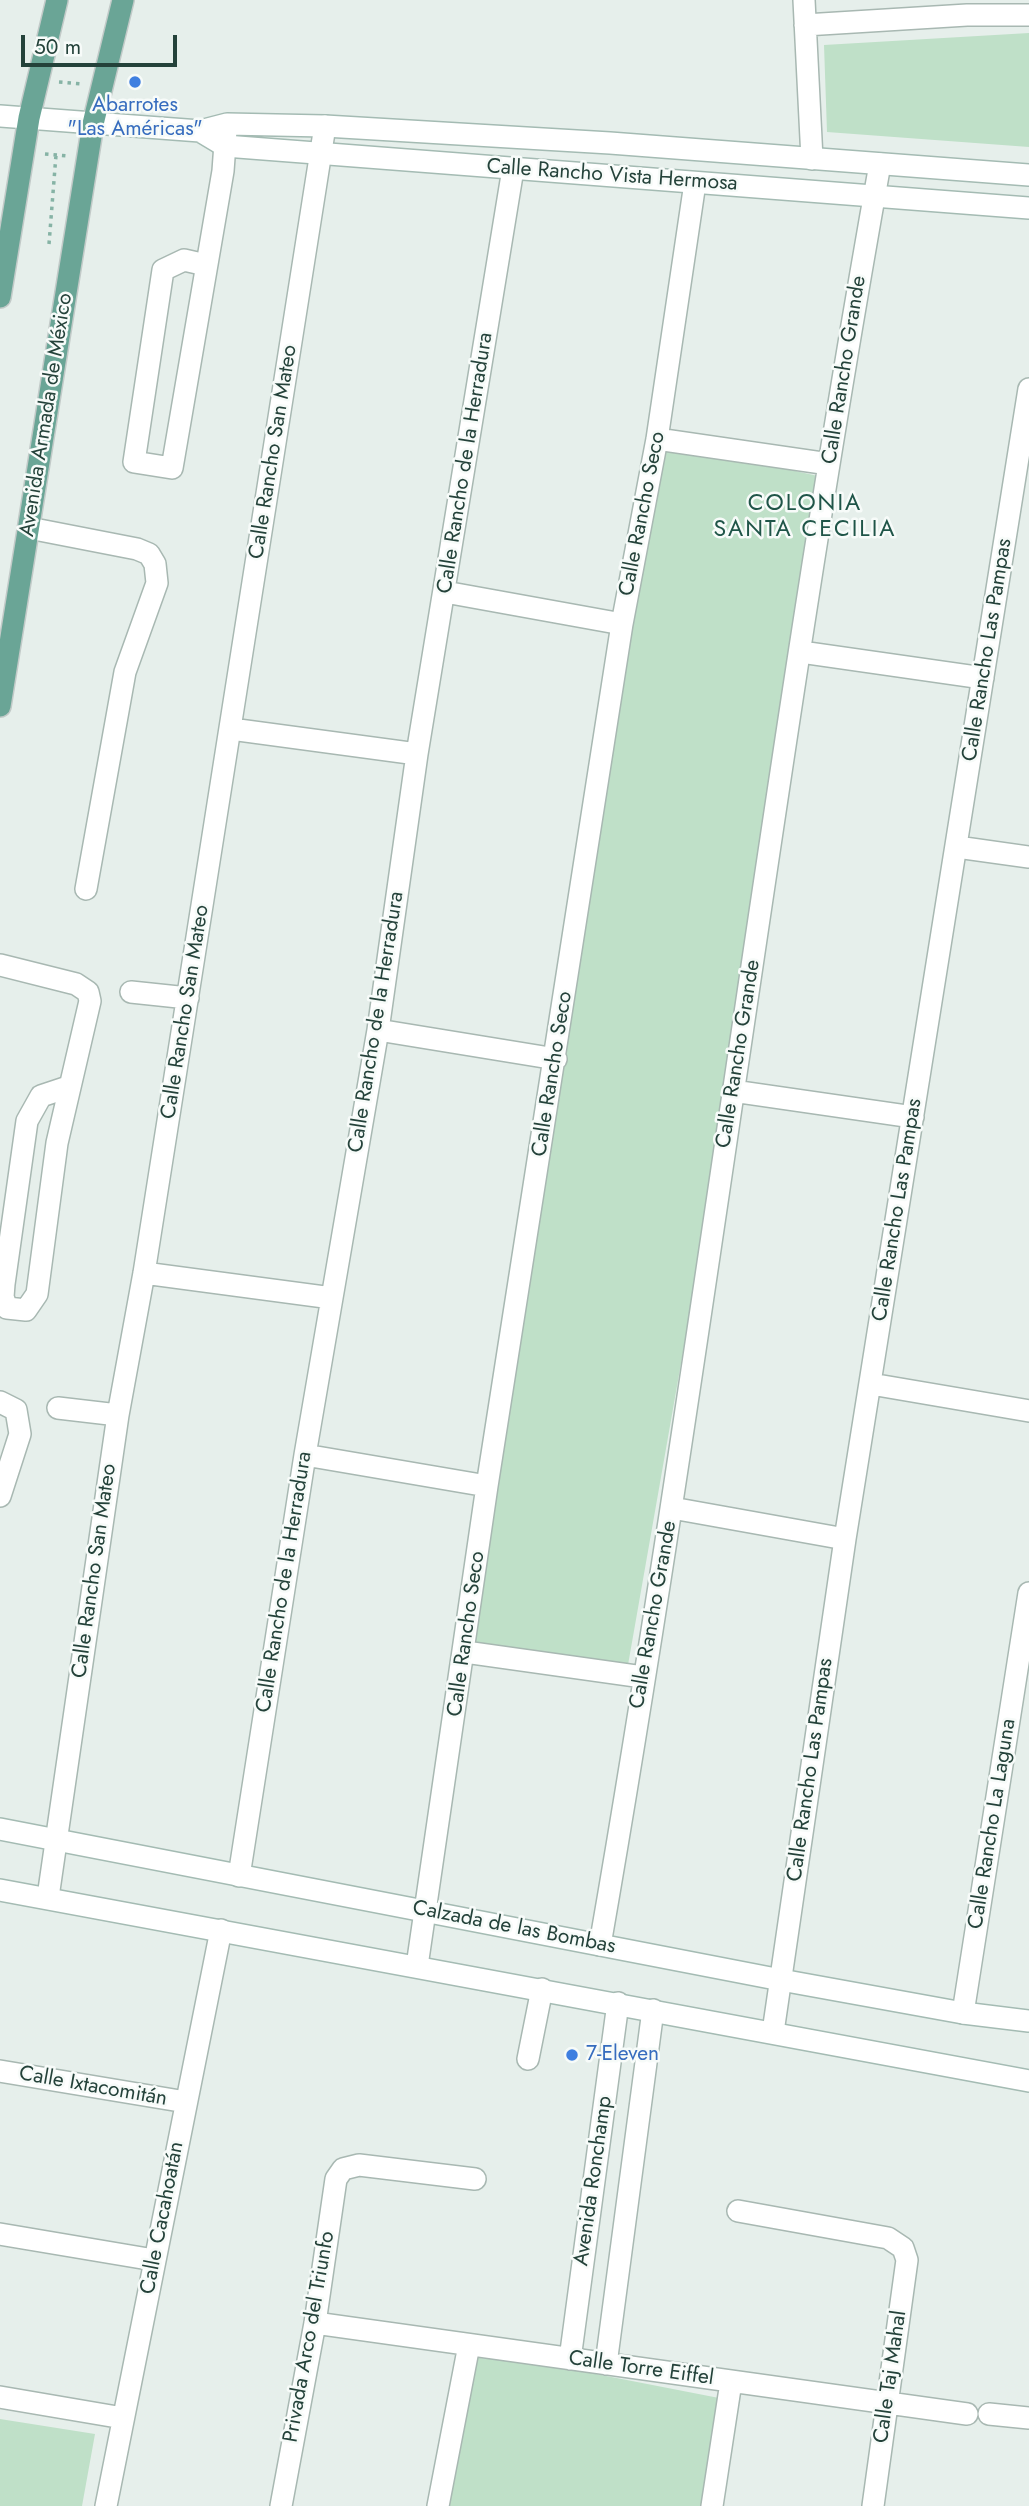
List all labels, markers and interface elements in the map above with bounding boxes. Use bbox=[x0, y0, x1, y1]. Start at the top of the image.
scale bar bbox=[24, 21, 180, 65]
text: 50 m bbox=[34, 32, 81, 62]
marker: Abarrotes "Las Américas" bbox=[127, 74, 143, 90]
place label: Abarrotes "Las Américas" bbox=[67, 93, 203, 143]
street label: Calle Rancho Vista Hermosa bbox=[486, 155, 738, 197]
street label: Calle Rancho Grande bbox=[818, 274, 872, 466]
street label: Avenida Armada de México bbox=[15, 292, 79, 538]
street label: Calle Rancho de la Herradura bbox=[433, 331, 499, 595]
street label: Calle Rancho San Mateo bbox=[245, 343, 303, 561]
street label: Calle Rancho Seco bbox=[615, 430, 671, 598]
district label: COLONIA SANTA CECILIA bbox=[715, 490, 895, 544]
street label: Calle Rancho Las Pampas bbox=[958, 537, 1018, 763]
street label: Calle Rancho de la Herradura bbox=[344, 890, 410, 1154]
street label: Calle Rancho San Mateo bbox=[157, 903, 215, 1121]
street label: Calle Rancho Grande bbox=[712, 958, 766, 1150]
street label: Calle Rancho Seco bbox=[528, 990, 578, 1158]
street label: Calle Rancho Las Pampas bbox=[868, 1097, 928, 1323]
street label: Calle Rancho de la Herradura bbox=[252, 1450, 318, 1714]
street label: Calle Rancho San Mateo bbox=[67, 1462, 123, 1680]
street label: Calle Rancho Grande bbox=[625, 1519, 683, 1711]
street label: Calle Rancho Seco bbox=[443, 1550, 491, 1718]
street label: Calle Rancho Las Pampas bbox=[783, 1657, 839, 1883]
street label: Calle Rancho La Laguna bbox=[964, 1717, 1022, 1931]
street label: Calzada de las Bombas bbox=[410, 1896, 618, 1960]
place label: 7-Eleven bbox=[586, 2042, 659, 2068]
marker: 7-Eleven bbox=[564, 2047, 580, 2063]
street label: Calle Ixtacomitán bbox=[17, 2062, 169, 2112]
street label: Avenida Ronchamp bbox=[570, 2094, 618, 2268]
street label: Calle Cacahoatán bbox=[136, 2140, 190, 2296]
street label: Privada Arco del Triunfo bbox=[279, 2229, 341, 2445]
street label: Calle Taj Mahal bbox=[869, 2309, 913, 2445]
street label: Calle Torre Eiffel bbox=[567, 2346, 715, 2392]

